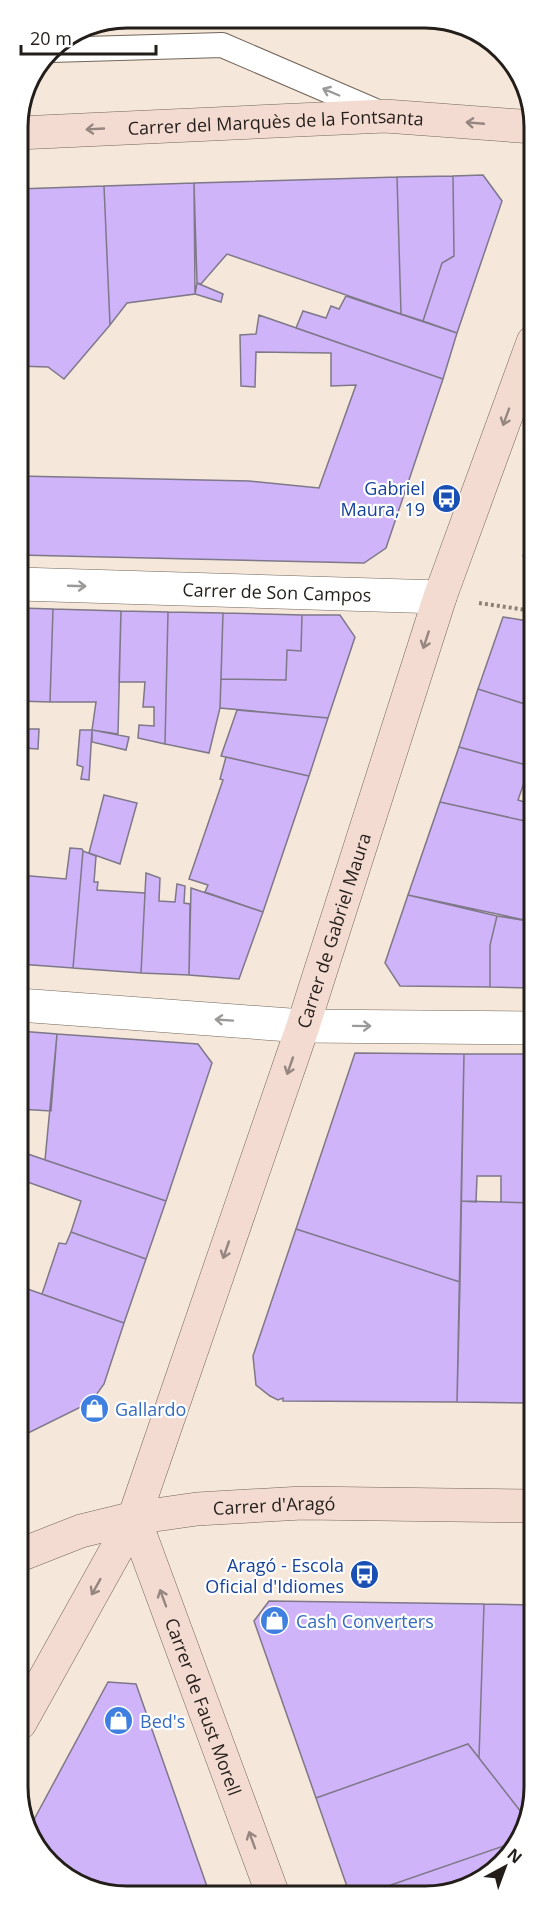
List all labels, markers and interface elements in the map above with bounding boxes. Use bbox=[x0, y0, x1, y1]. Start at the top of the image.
scale bar bbox=[21, 18, 156, 56]
text: 20 m bbox=[30, 26, 72, 50]
one-way arrow bbox=[322, 86, 340, 97]
street label: Carrer del Marquès de la Fontsanta bbox=[127, 104, 425, 140]
one-way arrow bbox=[465, 117, 485, 128]
one-way arrow bbox=[86, 123, 106, 134]
one-way arrow bbox=[500, 407, 511, 426]
place label: Gabriel Maura, 19 bbox=[340, 476, 425, 521]
bus stop icon: Gabriel Maura, 19 bbox=[430, 482, 462, 514]
street label: Carrer de Son Campos bbox=[182, 577, 372, 607]
one-way arrow bbox=[67, 580, 87, 592]
one-way arrow bbox=[420, 630, 431, 649]
street label: Carrer de Gabriel Maura bbox=[291, 830, 376, 1031]
one-way arrow bbox=[215, 1014, 235, 1025]
one-way arrow bbox=[351, 1020, 371, 1032]
one-way arrow bbox=[283, 1056, 294, 1075]
one-way arrow bbox=[220, 1240, 231, 1259]
shop icon: Gallardo bbox=[78, 1393, 110, 1425]
place label: Gallardo bbox=[115, 1397, 186, 1421]
street label: Carrer d'Aragó bbox=[212, 1491, 336, 1520]
place label: Aragó - Escola Oficial d'Idiomes bbox=[205, 1553, 344, 1598]
bus stop icon: Aragó - Escola Oficial d'Idiomes bbox=[349, 1559, 381, 1591]
one-way arrow bbox=[89, 1578, 101, 1595]
one-way arrow bbox=[157, 1589, 168, 1608]
shop icon: Cash Converters bbox=[259, 1605, 291, 1637]
place label: Cash Converters bbox=[296, 1609, 434, 1633]
street label: Carrer de Faust Morell bbox=[160, 1614, 247, 1799]
shop icon: Bed's bbox=[103, 1705, 135, 1737]
place label: Bed's bbox=[140, 1709, 185, 1733]
one-way arrow bbox=[246, 1831, 257, 1850]
north arrow bbox=[475, 1837, 535, 1897]
text: N bbox=[503, 1843, 527, 1868]

